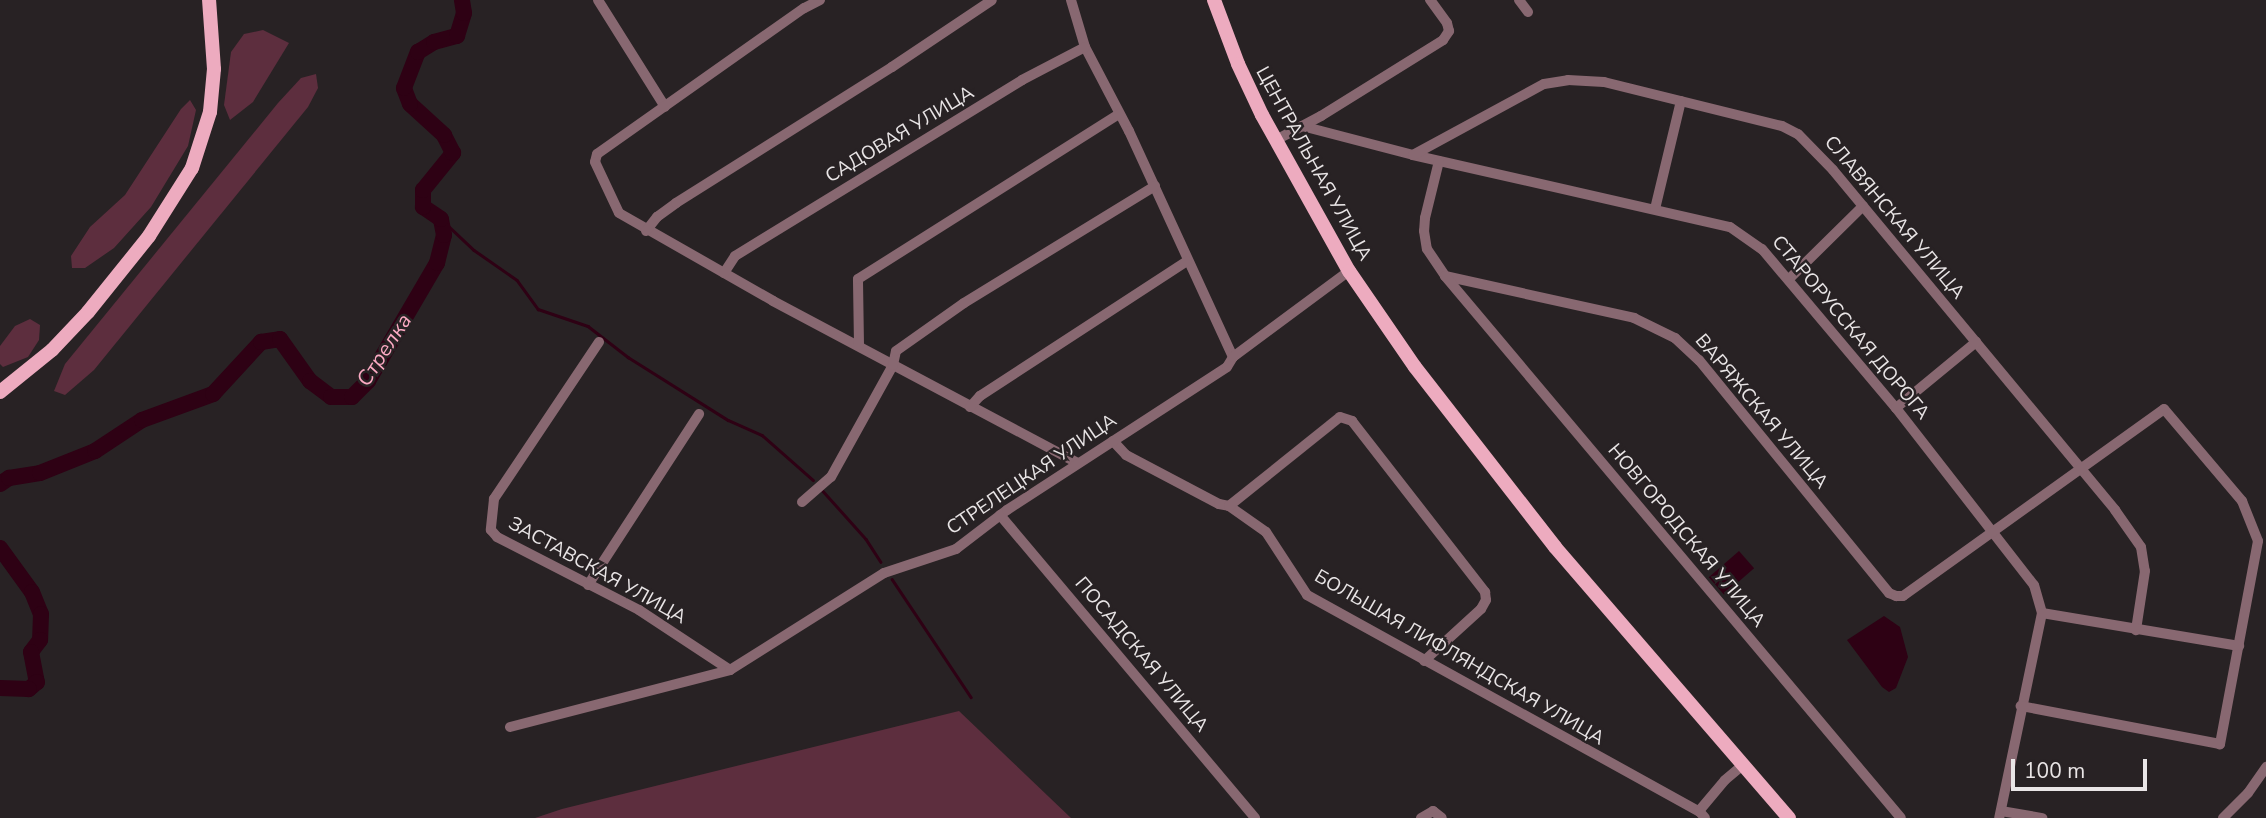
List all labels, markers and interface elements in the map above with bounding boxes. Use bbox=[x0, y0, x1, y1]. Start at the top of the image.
street label: ЦЕНТРАЛЬНАЯ УЛИЦА bbox=[1250, 63, 1376, 265]
street label: САДОВАЯ УЛИЦА bbox=[822, 82, 978, 188]
street label: СЛАВЯНСКАЯ УЛИЦА bbox=[1819, 132, 1969, 304]
street label: СТАРОРУССКАЯ ДОРОГА bbox=[1766, 231, 1934, 425]
water label: Стрелка bbox=[351, 309, 417, 391]
street label: ВАРЯЖСКАЯ УЛИЦА bbox=[1690, 330, 1832, 494]
street label: СТРЕЛЕЦКАЯ УЛИЦА bbox=[943, 410, 1121, 540]
street label: НОВГОРОДСКАЯ УЛИЦА bbox=[1602, 440, 1770, 632]
street label: ЗАСТАВСКАЯ УЛИЦА bbox=[504, 513, 690, 629]
street label: БОЛЬШАЯ ЛИФЛЯНДСКАЯ УЛИЦА bbox=[1310, 565, 1608, 751]
street label: ПОСАДСКАЯ УЛИЦА bbox=[1069, 573, 1213, 737]
scale bar bbox=[2014, 744, 2150, 788]
text: 100 m bbox=[2024, 757, 2085, 785]

